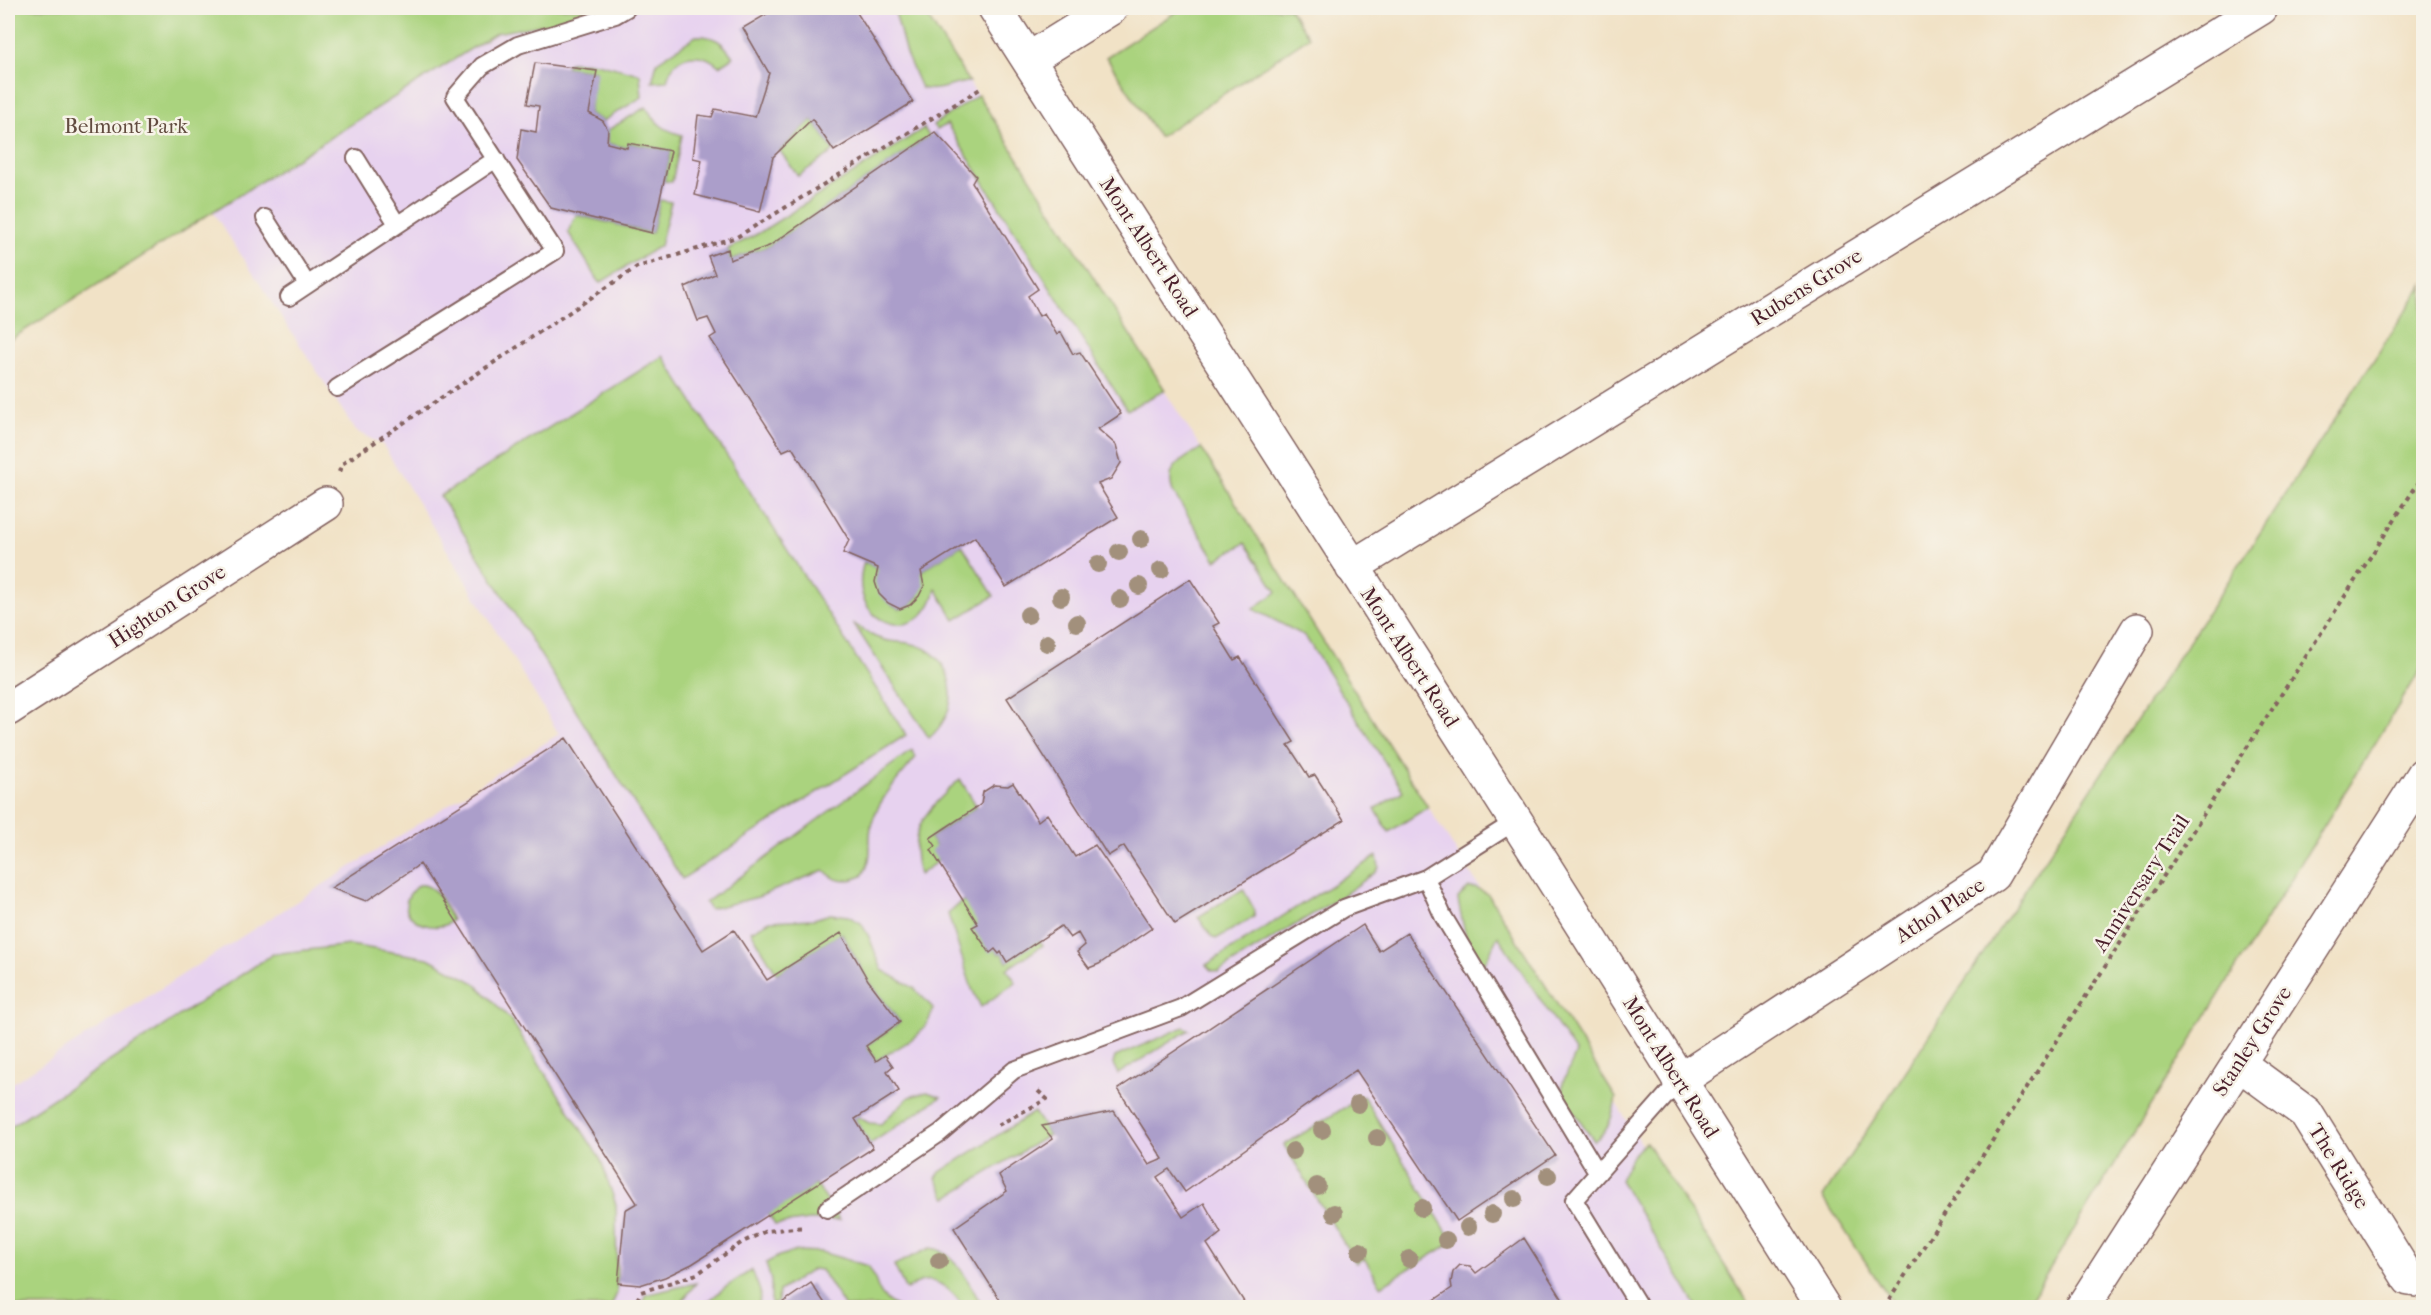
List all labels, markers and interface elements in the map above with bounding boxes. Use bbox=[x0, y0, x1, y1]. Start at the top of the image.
park label: Belmont Park bbox=[64, 114, 188, 138]
street label: Mont Albert Road bbox=[1095, 173, 1203, 322]
street label: Rubens Grove bbox=[1746, 243, 1866, 331]
street label: Highton Grove bbox=[104, 559, 230, 653]
street label: Mont Albert Road bbox=[1356, 583, 1464, 732]
street label: Anniversary Trail bbox=[2087, 810, 2194, 957]
street label: Athol Place bbox=[1890, 872, 1989, 948]
street label: Stanley Grove bbox=[2208, 982, 2296, 1100]
street label: Mont Albert Road bbox=[1618, 992, 1724, 1143]
street label: The Ridge bbox=[2304, 1119, 2374, 1213]

